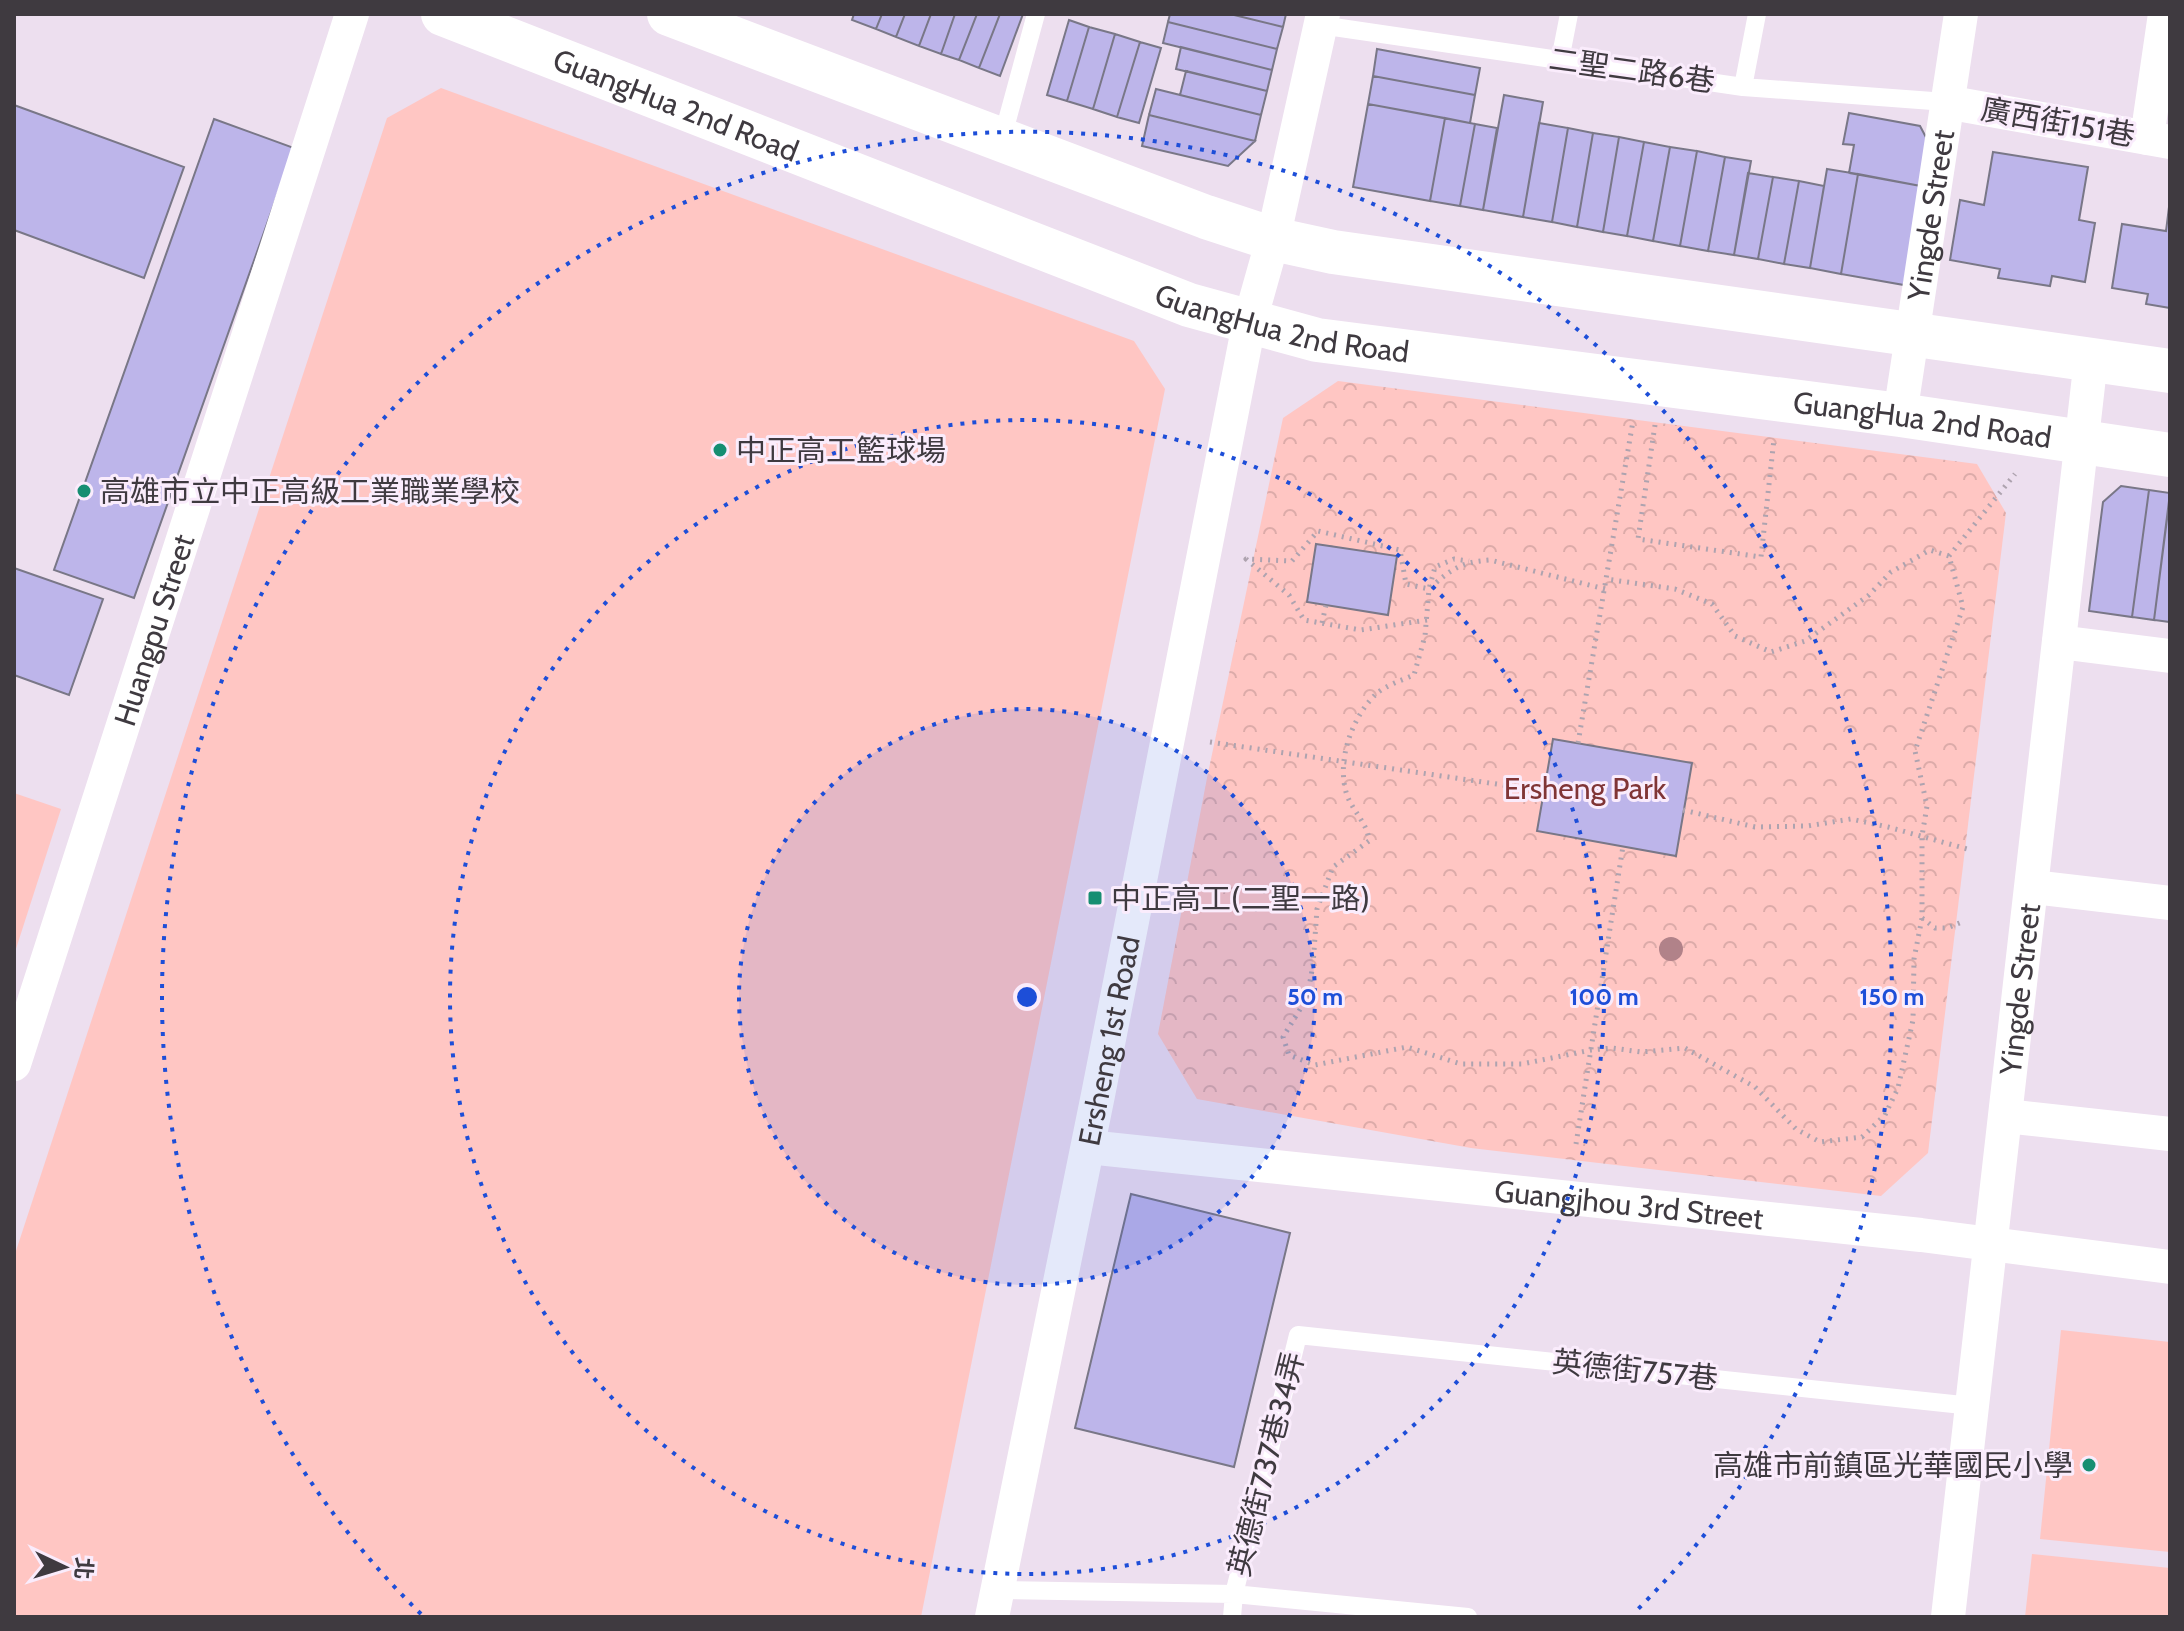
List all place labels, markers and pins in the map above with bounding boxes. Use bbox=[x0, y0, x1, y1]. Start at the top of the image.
place label: 中正高工籃球場 bbox=[736, 432, 946, 469]
marker: 中正高工籃球場 bbox=[711, 441, 729, 459]
place label: 高雄市立中正高級工業職業學校 bbox=[100, 473, 520, 510]
marker: 高雄市立中正高級工業職業學校 bbox=[75, 482, 93, 500]
place label: 中正高工(二聖一路) bbox=[1111, 880, 1370, 917]
marker: 中正高工(二聖一路) bbox=[1086, 889, 1104, 907]
centre of rings bbox=[1013, 983, 1041, 1011]
place label: 高雄市前鎮區光華國民小學 bbox=[1713, 1447, 2073, 1484]
marker: 高雄市前鎮區光華國民小學 bbox=[2080, 1456, 2098, 1474]

